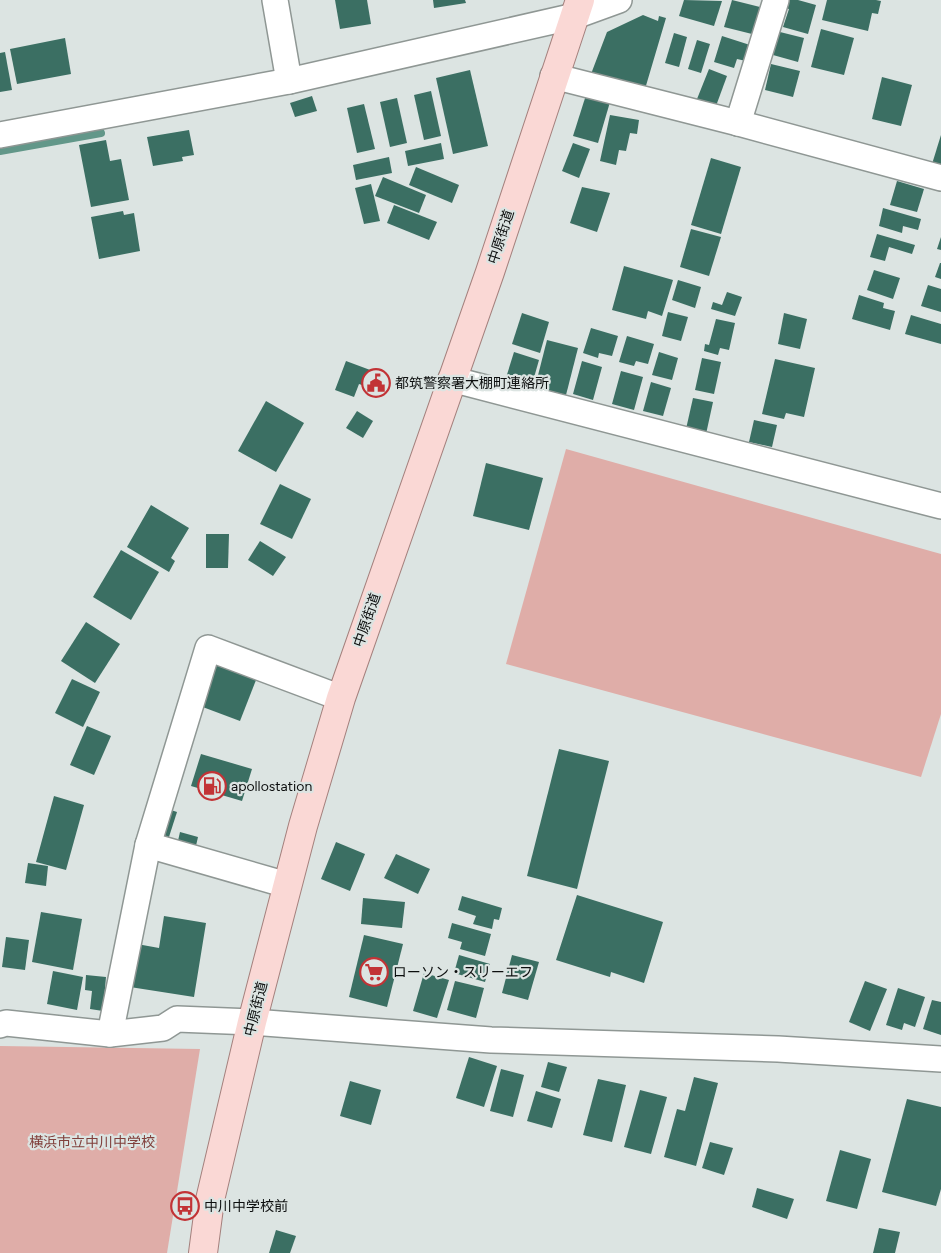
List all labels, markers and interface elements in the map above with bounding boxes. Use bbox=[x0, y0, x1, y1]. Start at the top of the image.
street label: 中原街道 bbox=[484, 208, 518, 266]
public building icon: 都筑警察署大棚町連絡所 bbox=[361, 368, 391, 398]
place label: 都筑警察署大棚町連絡所 bbox=[395, 375, 549, 392]
street label: 中原街道 bbox=[350, 591, 384, 649]
fuel station icon: apollostation bbox=[197, 771, 227, 801]
place label: apollostation bbox=[231, 778, 312, 795]
supermarket icon: ローソン・スリーエフ bbox=[359, 957, 389, 987]
place label: ローソン・スリーエフ bbox=[393, 964, 533, 981]
street label: 中原街道 bbox=[241, 980, 271, 1038]
park label: 横浜市立中川中学校 bbox=[29, 1134, 155, 1151]
bus stop icon: 中川中学校前 bbox=[170, 1191, 200, 1221]
place label: 中川中学校前 bbox=[204, 1198, 288, 1215]

